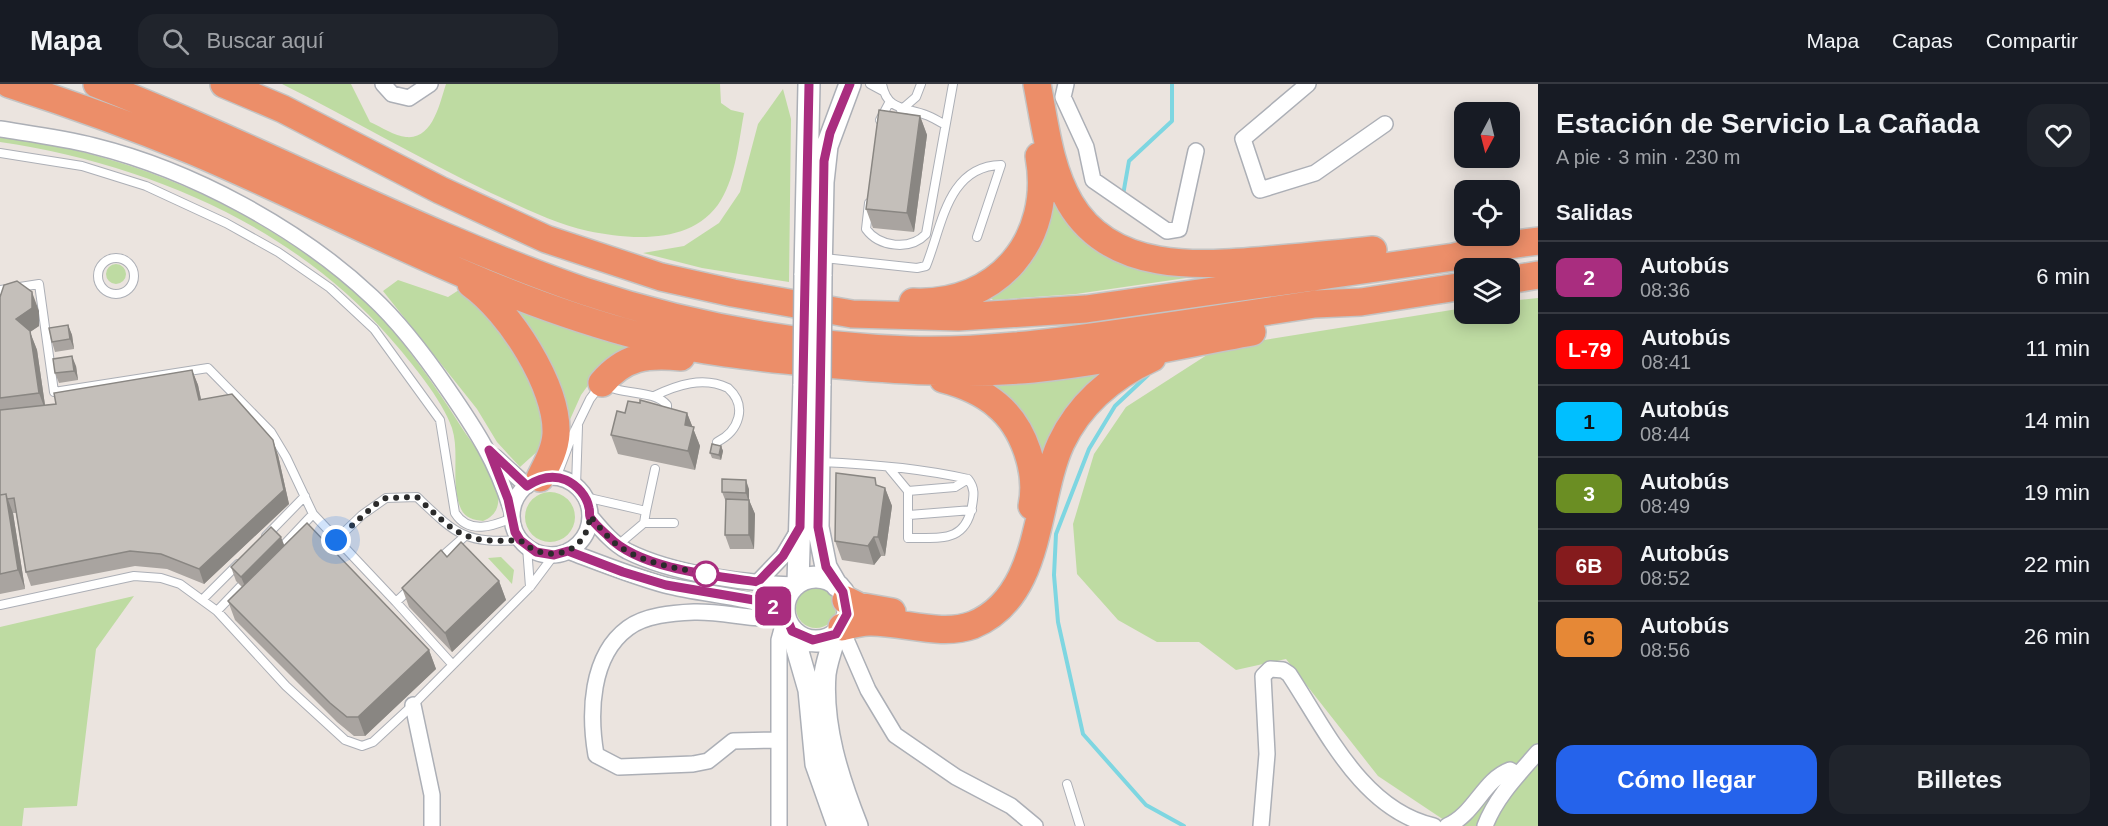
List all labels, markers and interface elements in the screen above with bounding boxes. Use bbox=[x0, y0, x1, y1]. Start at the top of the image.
search box bbox=[138, 14, 558, 68]
text: Mapa bbox=[30, 25, 102, 56]
icon: search bbox=[159, 25, 192, 58]
text: Buscar aquí bbox=[207, 28, 324, 53]
text: Mapa bbox=[1807, 29, 1859, 52]
text: Capas bbox=[1892, 29, 1953, 52]
text: Compartir bbox=[1986, 29, 2078, 52]
north arrow bbox=[1454, 102, 1520, 168]
map controls bbox=[1454, 102, 1520, 324]
button: heart bbox=[2027, 104, 2090, 167]
text: Estación de Servicio La Cañada bbox=[1556, 108, 1979, 139]
text: A pie · 3 min · 230 m bbox=[1556, 146, 1741, 168]
button: locate bbox=[1454, 180, 1520, 246]
text: Salidas bbox=[1556, 200, 1633, 225]
text: Autobús bbox=[1640, 253, 1729, 278]
button: layers bbox=[1454, 258, 1520, 324]
text: 6 min bbox=[2036, 264, 2090, 289]
text: 2 bbox=[1583, 266, 1595, 289]
text: 08:36 bbox=[1640, 279, 1690, 301]
text: Autobús bbox=[1641, 325, 1730, 350]
text: 11 min bbox=[2026, 336, 2090, 361]
text: L-79 bbox=[1568, 338, 1611, 361]
text: 08:41 bbox=[1641, 351, 1691, 373]
text: Autobús bbox=[1640, 397, 1729, 422]
text: 14 min bbox=[2024, 408, 2090, 433]
text: 1 bbox=[1583, 410, 1595, 433]
text: 08:44 bbox=[1640, 423, 1690, 445]
text: Autobús bbox=[1640, 469, 1729, 494]
text: 19 min bbox=[2024, 480, 2090, 505]
text: 3 bbox=[1583, 482, 1595, 505]
text: 08:49 bbox=[1640, 495, 1690, 517]
your location bbox=[321, 525, 351, 555]
text: Autobús bbox=[1640, 541, 1729, 566]
text: 22 min bbox=[2024, 552, 2090, 577]
text: 6B bbox=[1576, 554, 1602, 577]
unlabelled marker bbox=[693, 561, 719, 587]
text: 08:52 bbox=[1640, 567, 1690, 589]
line badge: 2 bbox=[754, 586, 792, 626]
text: 2 bbox=[767, 595, 779, 618]
text: Autobús bbox=[1640, 613, 1729, 638]
text: 26 min bbox=[2024, 624, 2090, 649]
text: 6 bbox=[1583, 626, 1595, 649]
text: 08:56 bbox=[1640, 639, 1690, 661]
button: Cómo llegar bbox=[1556, 745, 1817, 814]
button: Billetes bbox=[1829, 745, 2090, 814]

